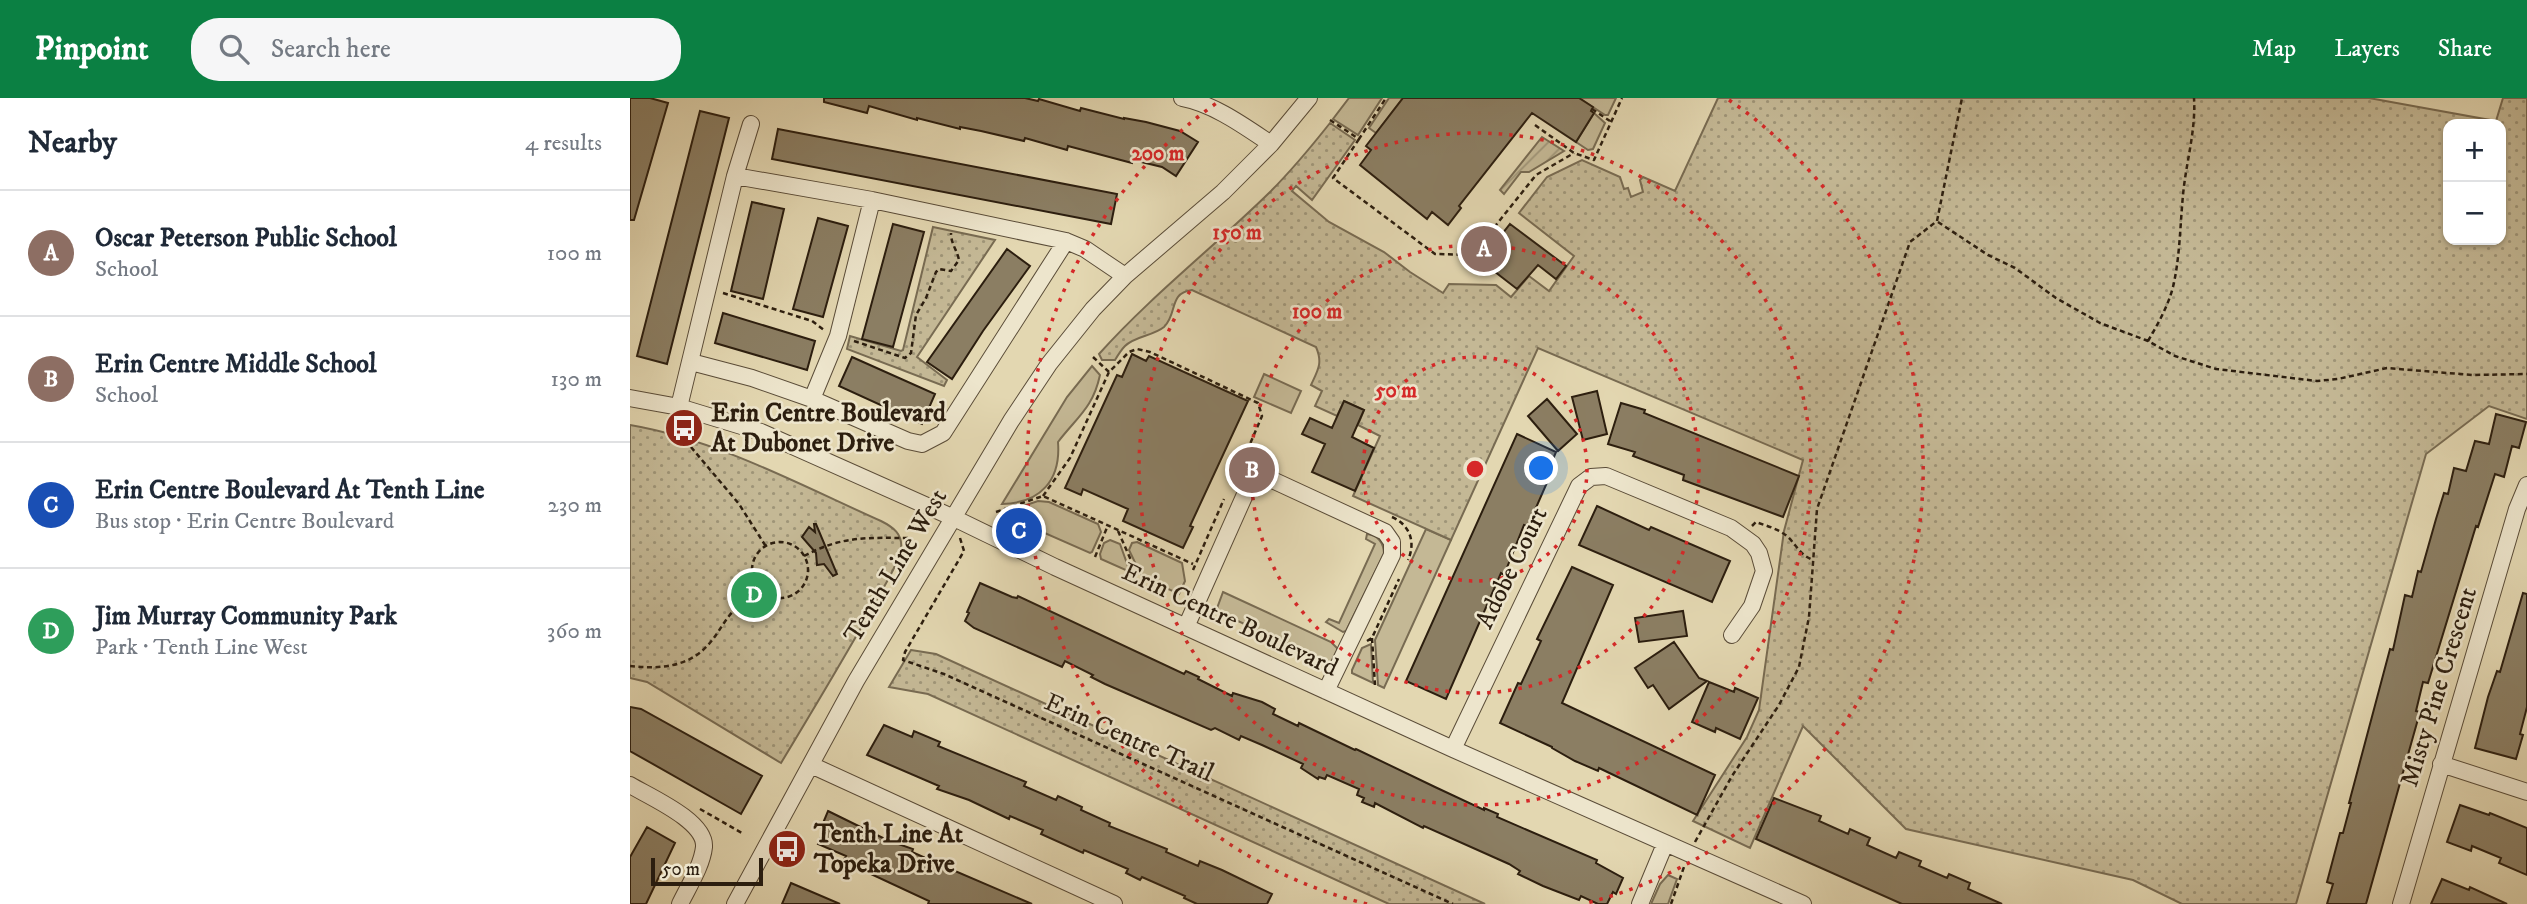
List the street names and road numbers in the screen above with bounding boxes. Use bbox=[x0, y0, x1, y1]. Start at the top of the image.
street label: Tenth Line West bbox=[837, 483, 955, 649]
street label: Adobe Court bbox=[1468, 502, 1556, 634]
street label: Erin Centre Boulevard bbox=[1117, 555, 1343, 685]
street label: Misty Pine Crescent bbox=[2393, 583, 2485, 791]
street label: Erin Centre Trail bbox=[1039, 686, 1219, 790]

